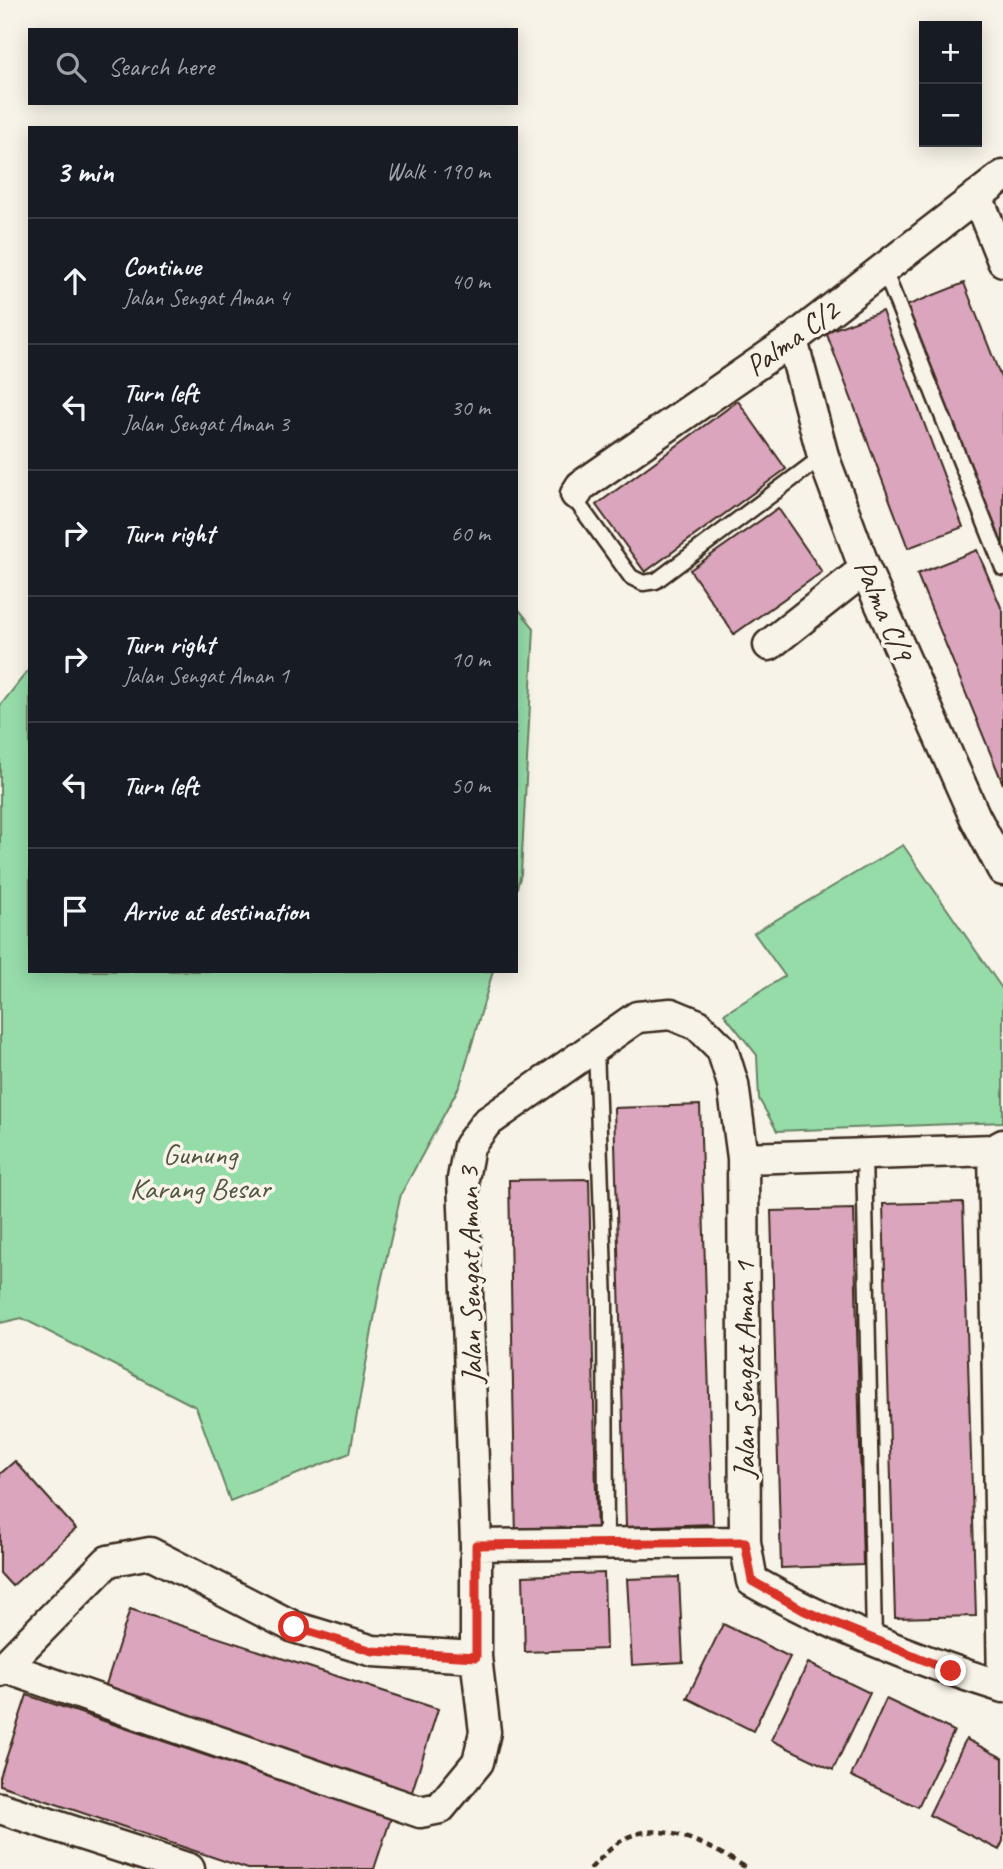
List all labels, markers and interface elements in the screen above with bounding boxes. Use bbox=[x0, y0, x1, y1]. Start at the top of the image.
map controls bbox=[919, 21, 982, 147]
button: + bbox=[919, 21, 982, 84]
search box bbox=[28, 28, 518, 105]
icon: search bbox=[52, 48, 90, 86]
text: Search here bbox=[108, 50, 214, 83]
button: − bbox=[919, 84, 982, 147]
text: 3 min bbox=[56, 153, 113, 191]
text: Walk · 190 m bbox=[386, 157, 490, 186]
text: Continue bbox=[123, 250, 201, 283]
icon: ahead bbox=[56, 262, 94, 300]
text: 40 m bbox=[451, 267, 490, 296]
text: Jalan Sengat Aman 4 bbox=[123, 283, 289, 312]
street label: Palma C/2 bbox=[738, 290, 848, 385]
text: Turn left bbox=[123, 376, 198, 409]
icon: left bbox=[56, 388, 94, 426]
text: 30 m bbox=[451, 393, 490, 422]
text: Jalan Sengat Aman 3 bbox=[123, 409, 289, 438]
icon: right bbox=[56, 514, 94, 552]
text: Turn right bbox=[123, 517, 214, 550]
text: 60 m bbox=[451, 519, 490, 548]
street label: Palma C/9 bbox=[846, 554, 923, 669]
text: Turn right bbox=[123, 628, 214, 661]
icon: right bbox=[56, 640, 94, 678]
text: 10 m bbox=[451, 645, 490, 674]
text: Jalan Sengat Aman 1 bbox=[123, 661, 289, 690]
icon: left bbox=[56, 766, 94, 804]
text: Turn left bbox=[123, 769, 198, 802]
text: 50 m bbox=[451, 771, 490, 800]
icon: arrive bbox=[56, 892, 94, 930]
text: Arrive at destination bbox=[123, 895, 309, 928]
park label: Gunung Karang Besar bbox=[130, 1135, 272, 1207]
street label: Jalan Sengat Aman 3 bbox=[449, 1164, 491, 1386]
street label: Jalan Sengat Aman 1 bbox=[725, 1260, 763, 1480]
route start bbox=[278, 1611, 309, 1642]
route end bbox=[935, 1655, 966, 1686]

